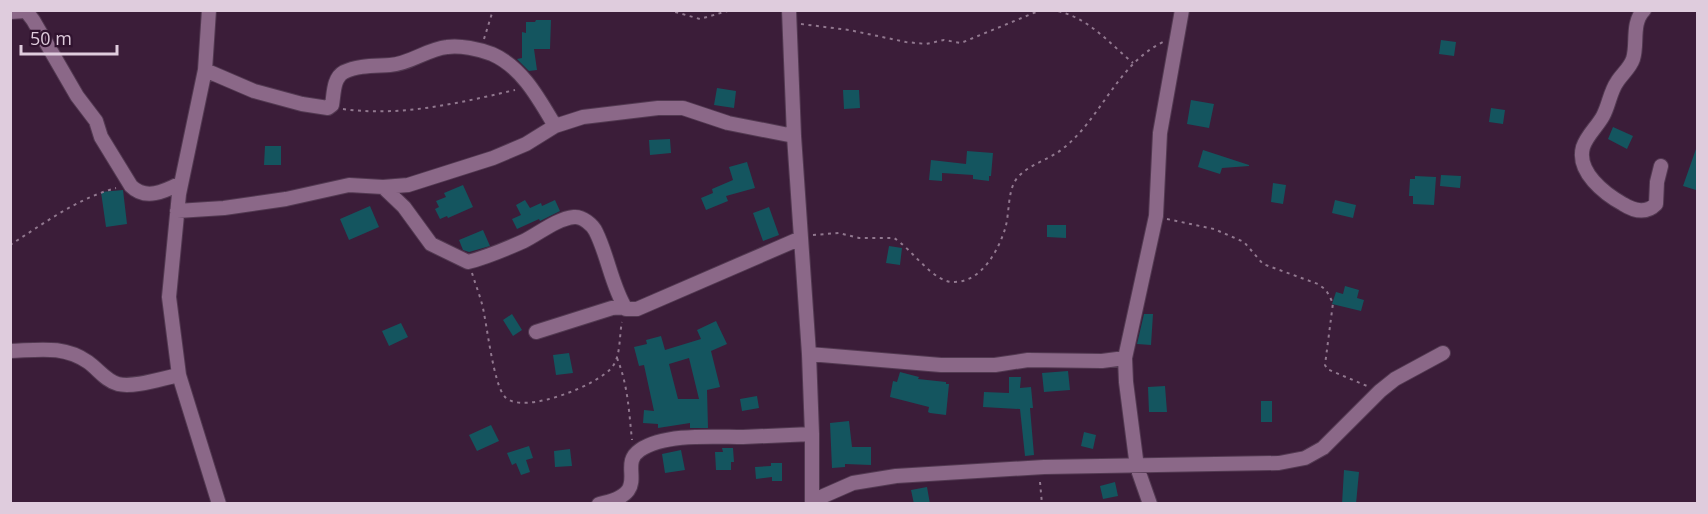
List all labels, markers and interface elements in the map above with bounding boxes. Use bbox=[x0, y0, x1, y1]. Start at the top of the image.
scale bar bbox=[21, 18, 117, 56]
text: 50 m bbox=[30, 26, 72, 50]

